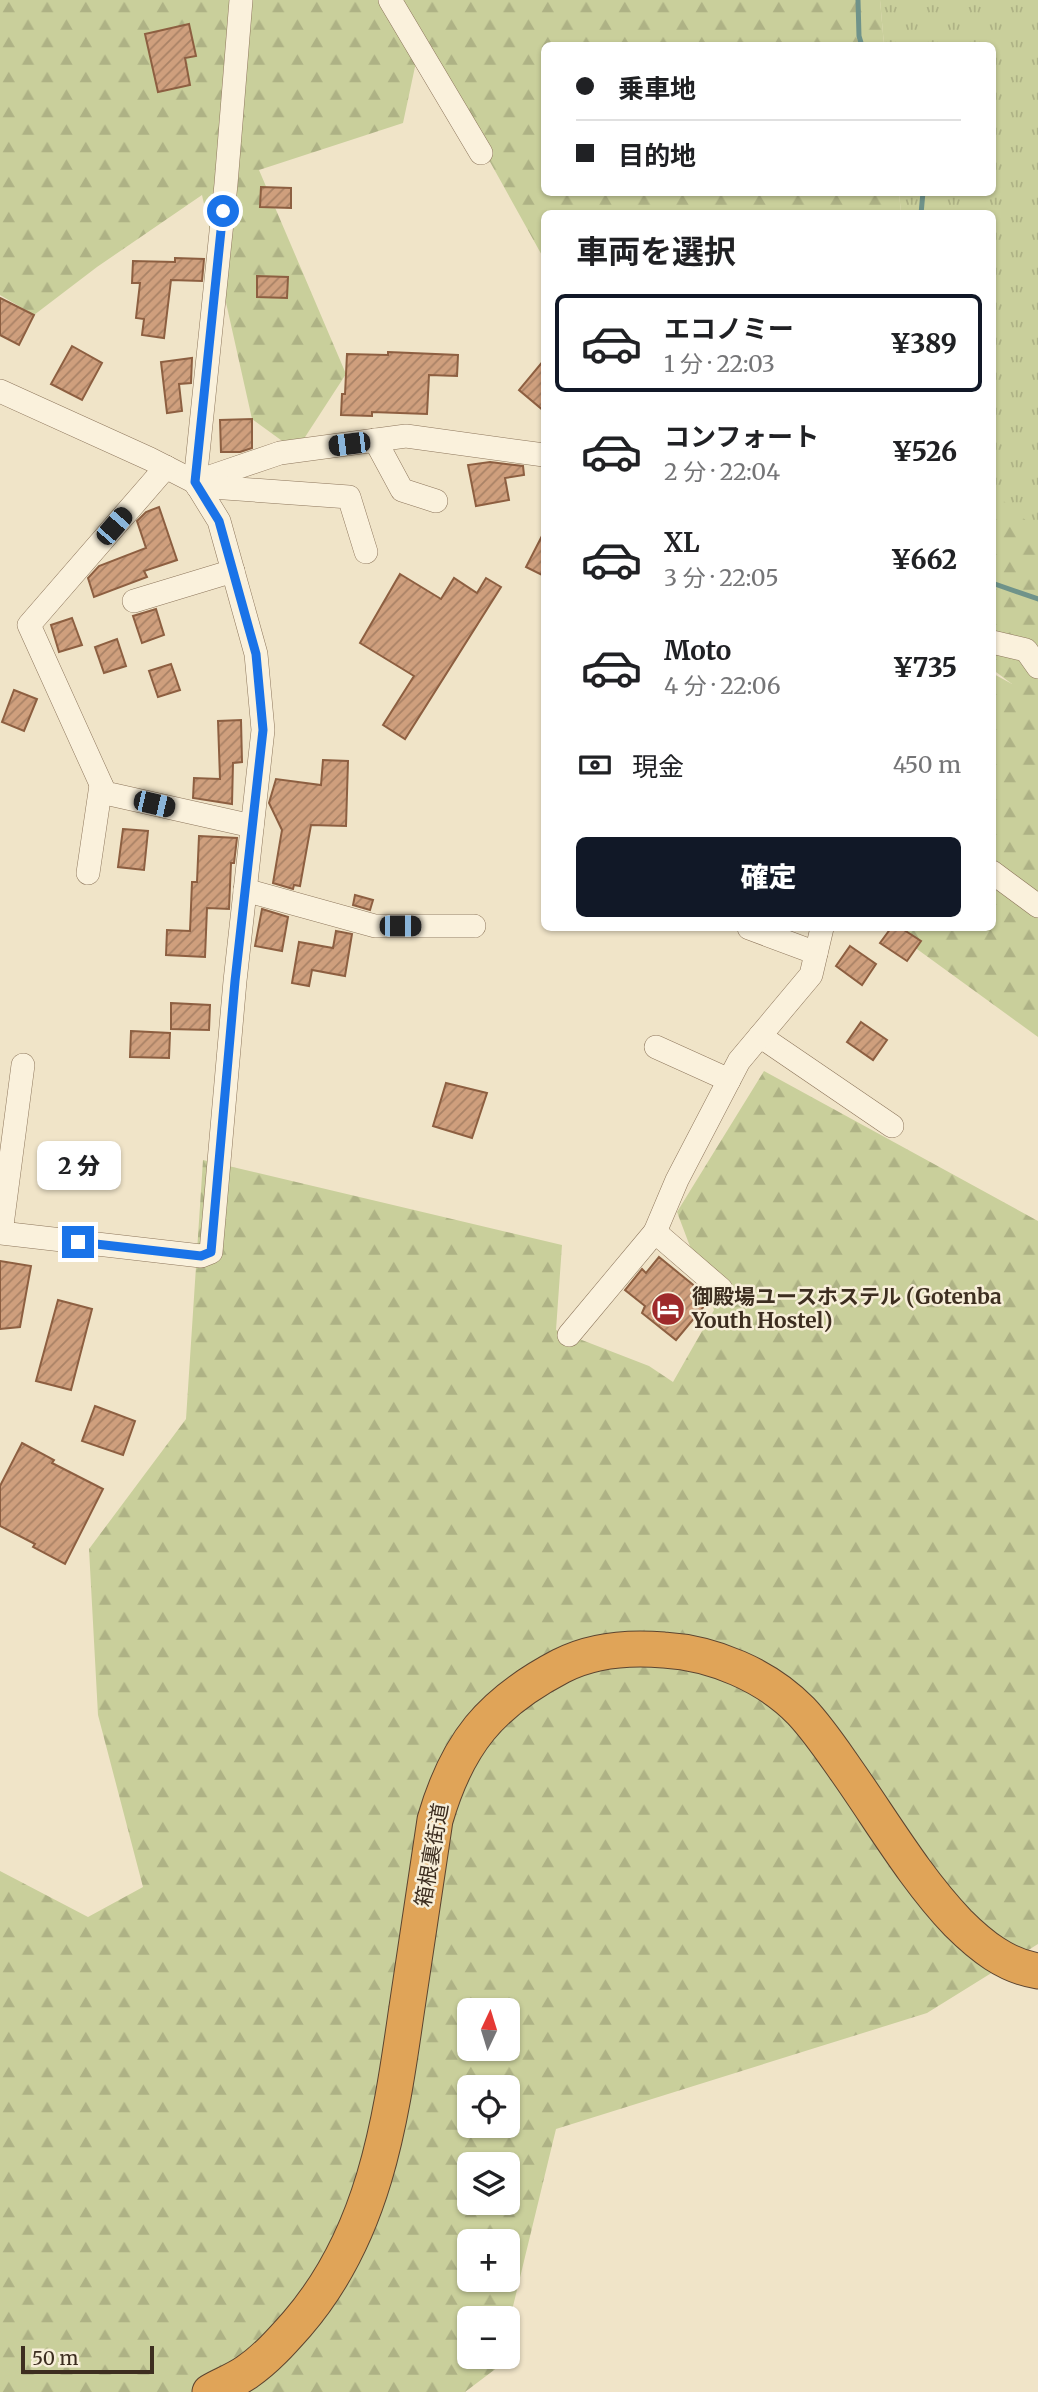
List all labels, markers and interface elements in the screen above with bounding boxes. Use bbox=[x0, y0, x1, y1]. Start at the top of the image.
text: 乗車地 bbox=[618, 72, 696, 105]
text: 目的地 bbox=[618, 139, 696, 172]
route start bbox=[207, 195, 239, 227]
text: 車両を選択 bbox=[576, 232, 736, 272]
icon: car bbox=[580, 312, 643, 375]
text: エコノミー bbox=[664, 312, 794, 345]
text: ¥389 bbox=[890, 327, 957, 360]
text: 1 分 · 22:03 bbox=[664, 349, 775, 378]
icon: car bbox=[580, 420, 643, 483]
text: コンフォート bbox=[664, 420, 819, 453]
car bbox=[327, 431, 372, 457]
text: ¥526 bbox=[892, 435, 957, 468]
text: 2 分 · 22:04 bbox=[664, 457, 780, 486]
car bbox=[93, 503, 136, 549]
text: XL bbox=[664, 526, 700, 559]
icon: car bbox=[580, 528, 643, 591]
text: ¥662 bbox=[891, 543, 957, 576]
text: 3 分 · 22:05 bbox=[664, 563, 779, 592]
text: Moto bbox=[664, 634, 731, 667]
icon: car bbox=[580, 636, 643, 699]
text: ¥735 bbox=[892, 651, 957, 684]
text: 4 分 · 22:06 bbox=[664, 671, 781, 700]
icon: cash bbox=[576, 746, 614, 784]
text: 現金 bbox=[632, 750, 684, 783]
text: 450 m bbox=[893, 750, 961, 779]
car bbox=[132, 789, 177, 819]
button: 確定 bbox=[576, 837, 961, 917]
car bbox=[380, 916, 422, 937]
callout: 2 分 bbox=[36, 1140, 120, 1190]
text: 2 分 bbox=[58, 1151, 100, 1180]
route end bbox=[62, 1226, 94, 1258]
place label: 御殿場ユースホステル (Gotenba Youth Hostel) bbox=[691, 1283, 1002, 1334]
hotel icon: 御殿場ユースホステル (Gotenba Youth Hostel) bbox=[649, 1290, 687, 1328]
street label: 箱根裏街道 bbox=[409, 1801, 454, 1909]
north arrow bbox=[457, 1998, 520, 2062]
map controls bbox=[457, 1998, 520, 2369]
button: locate bbox=[457, 2075, 520, 2138]
button: layers bbox=[457, 2152, 520, 2215]
button: + bbox=[457, 2229, 520, 2292]
button: − bbox=[457, 2306, 520, 2369]
scale bar bbox=[21, 2343, 154, 2375]
text: 50 m bbox=[32, 2346, 78, 2370]

